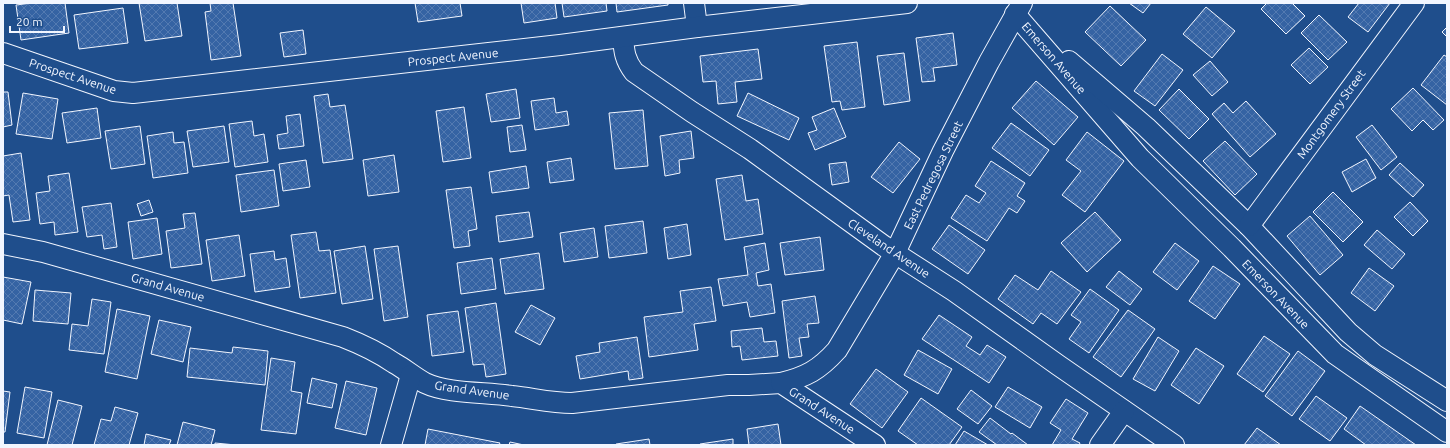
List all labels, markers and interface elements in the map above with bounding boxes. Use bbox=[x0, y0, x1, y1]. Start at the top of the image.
scale bar bbox=[10, 8, 64, 34]
text: 20 m bbox=[16, 15, 43, 28]
street label: Emerson Avenue bbox=[1019, 20, 1089, 96]
street label: Prospect Avenue bbox=[407, 46, 499, 68]
street label: Prospect Avenue bbox=[28, 56, 118, 96]
street label: Montgomery Street bbox=[1294, 67, 1368, 161]
street label: East Pedregosa Street bbox=[901, 118, 965, 231]
street label: Cleveland Avenue bbox=[846, 216, 932, 280]
street label: Emerson Avenue bbox=[1240, 257, 1312, 331]
street label: Grand Avenue bbox=[130, 270, 206, 304]
street label: Grand Avenue bbox=[434, 378, 510, 402]
street label: Grand Avenue bbox=[787, 384, 857, 436]

